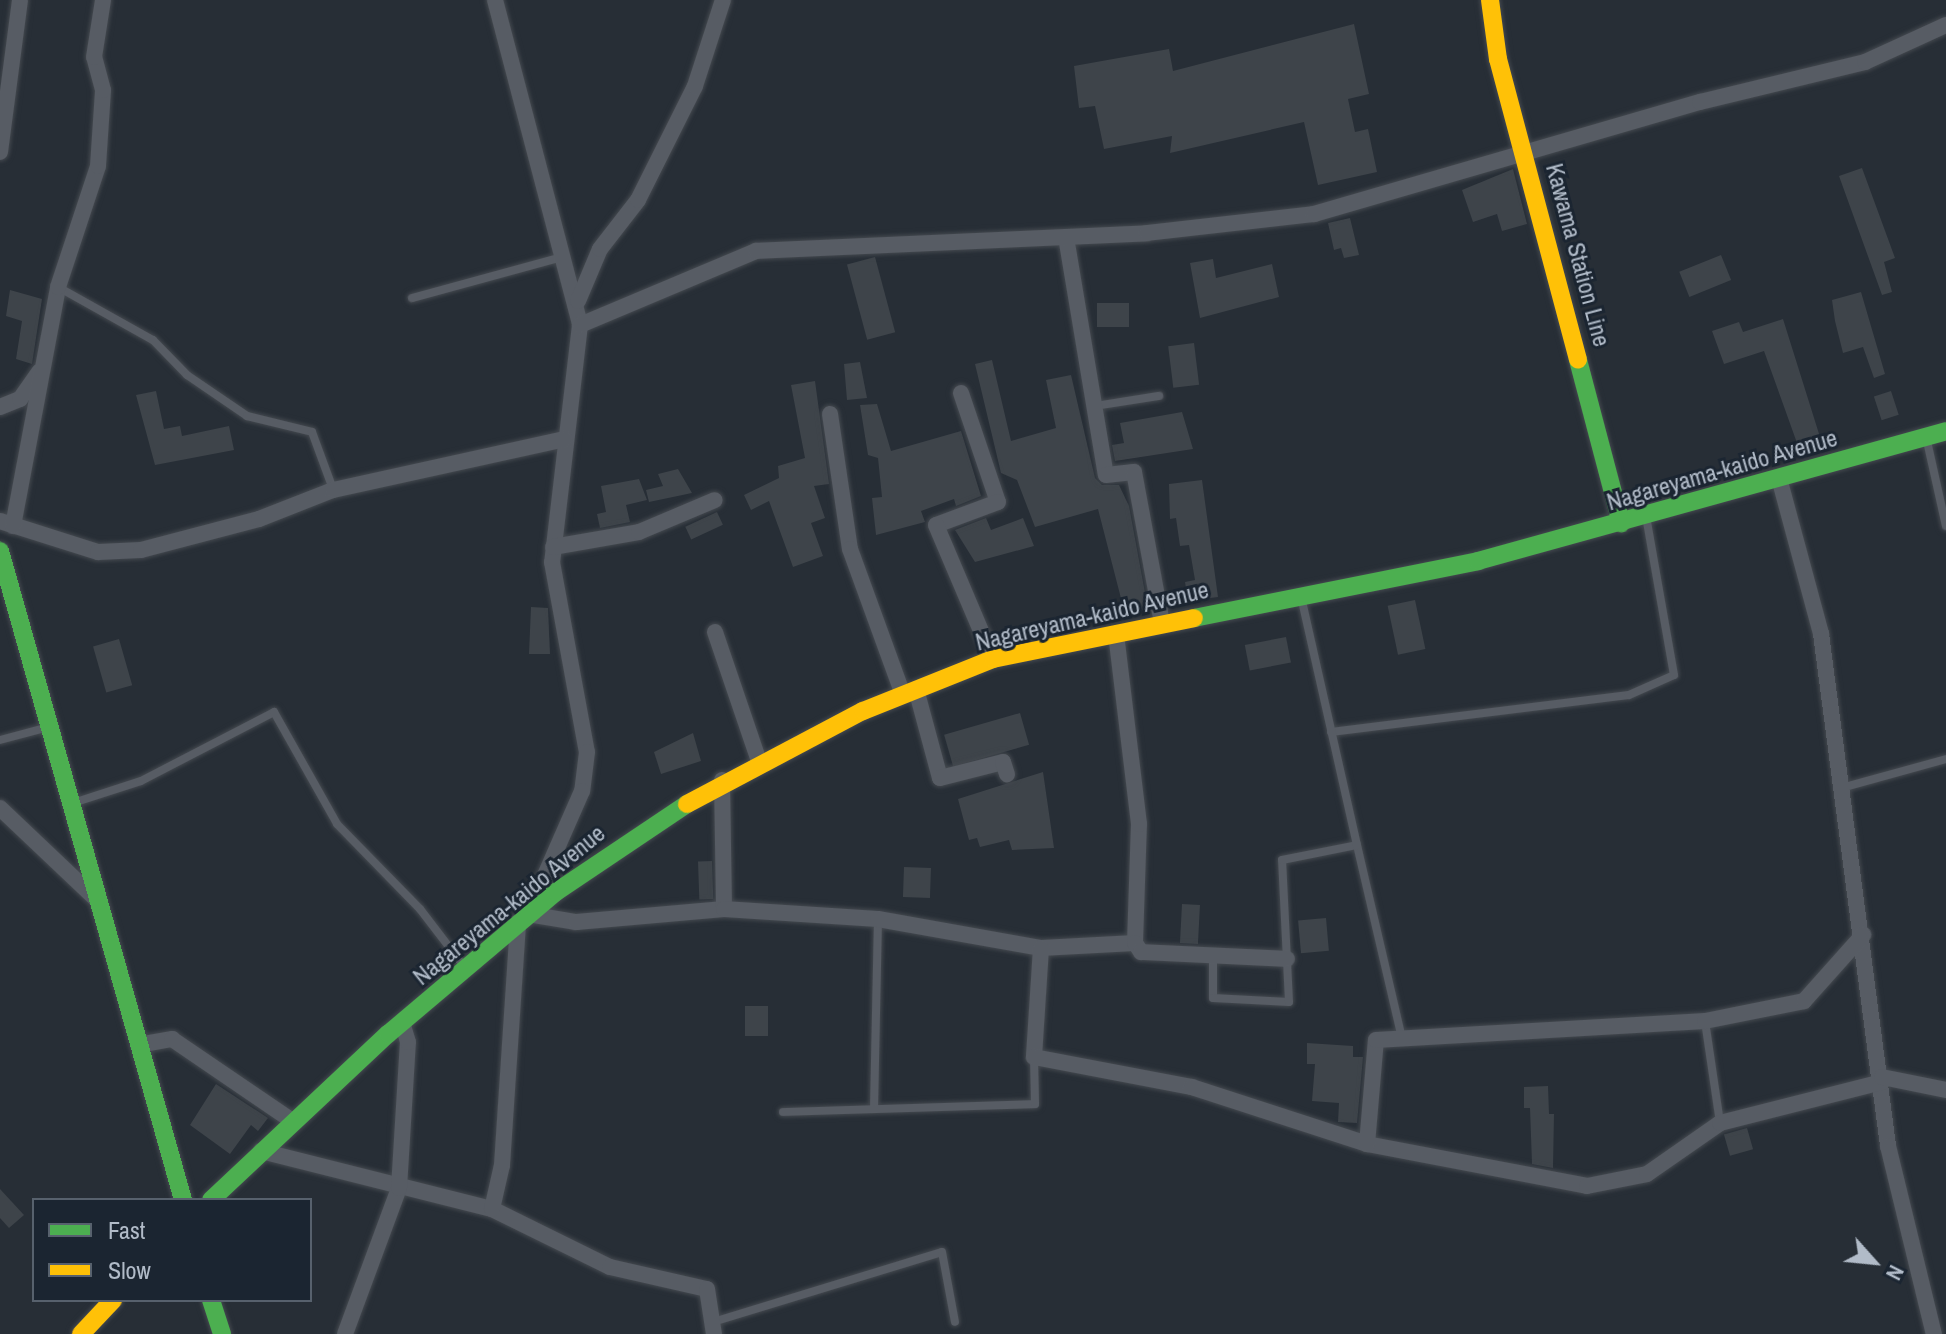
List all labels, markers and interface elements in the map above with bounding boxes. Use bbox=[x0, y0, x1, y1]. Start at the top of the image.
street label: Kawama Station Line bbox=[1540, 160, 1616, 350]
street label: Nagareyama-kaido Avenue bbox=[1603, 423, 1841, 517]
street label: Nagareyama-kaido Avenue bbox=[972, 575, 1212, 657]
street label: Nagareyama-kaido Avenue bbox=[407, 819, 611, 991]
legend bbox=[32, 1198, 312, 1302]
text: Fast bbox=[108, 1214, 145, 1246]
north arrow bbox=[1834, 1222, 1914, 1302]
text: Slow bbox=[108, 1254, 151, 1286]
text: N bbox=[1879, 1260, 1912, 1286]

